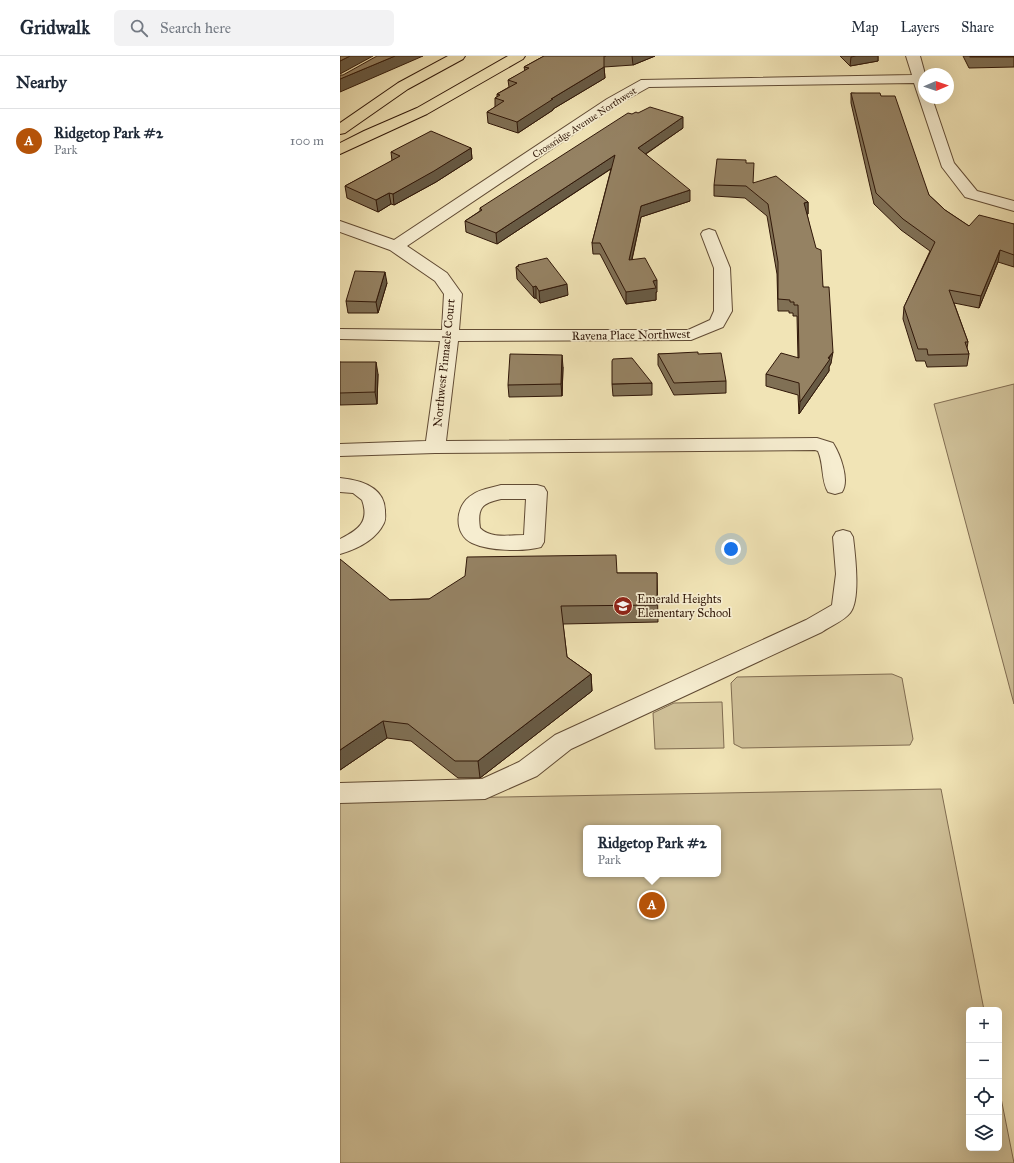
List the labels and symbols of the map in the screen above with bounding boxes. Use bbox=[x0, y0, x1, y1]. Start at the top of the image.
north arrow bbox=[918, 68, 954, 104]
street label: Crossridge Avenue Northwest bbox=[530, 84, 639, 161]
street label: Northwest Pinnacle Court bbox=[430, 297, 458, 428]
street label: Ravena Place Northwest bbox=[572, 327, 691, 343]
your location bbox=[721, 539, 741, 559]
place label: Emerald Heights Elementary School bbox=[637, 592, 732, 620]
school or university icon: Emerald Heights Elementary School bbox=[612, 595, 634, 617]
pin: A bbox=[639, 890, 665, 920]

